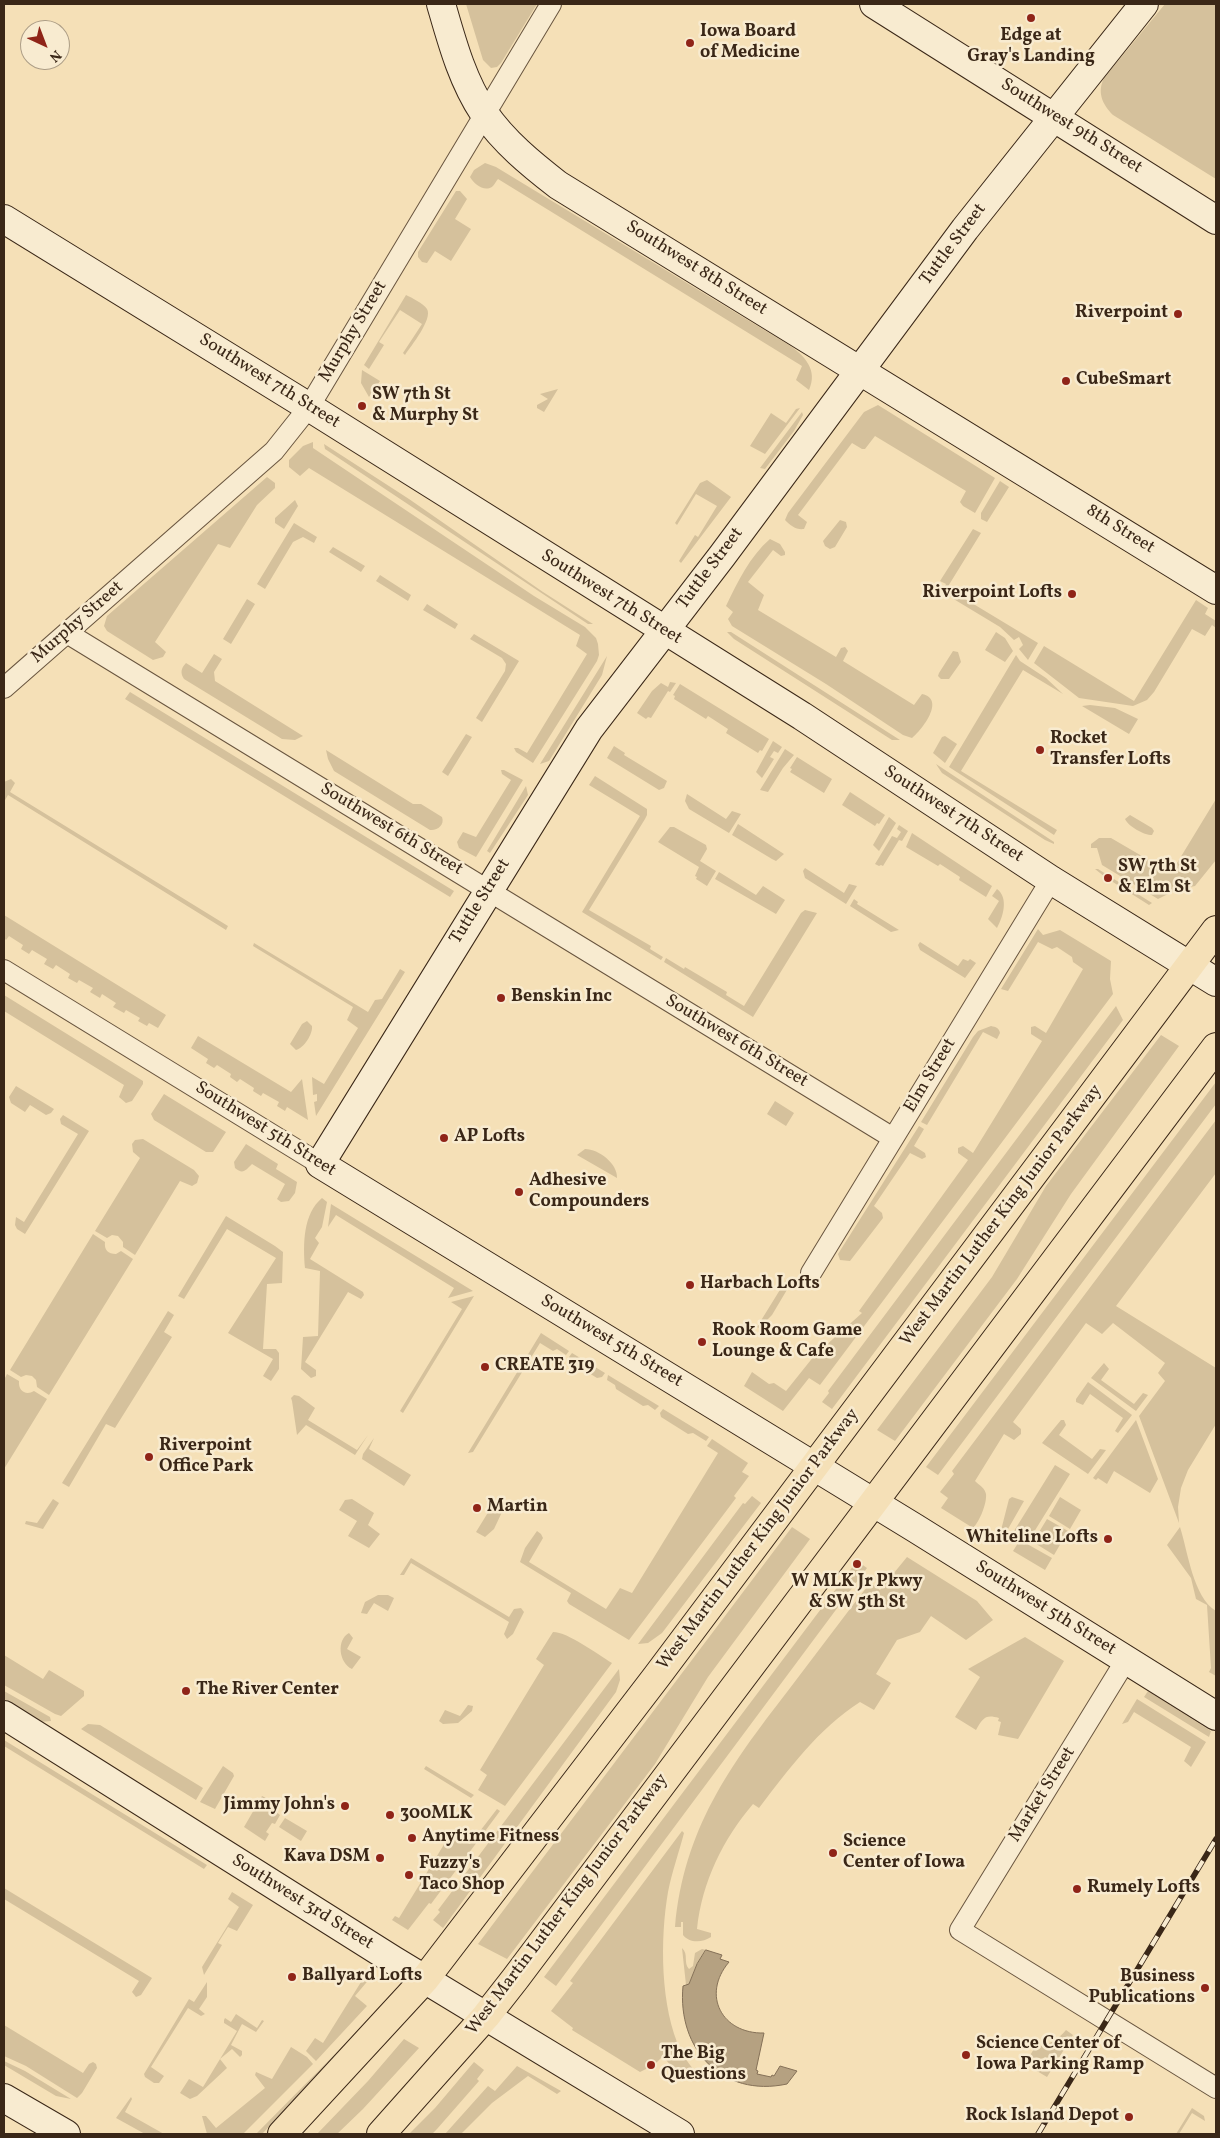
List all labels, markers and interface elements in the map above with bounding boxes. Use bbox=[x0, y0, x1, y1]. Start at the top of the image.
marker: Edge at Gray's Landing bbox=[1025, 12, 1037, 24]
north arrow bbox=[20, 20, 70, 70]
place label: Iowa Board of Medicine bbox=[700, 22, 800, 64]
place label: Edge at Gray's Landing bbox=[967, 26, 1095, 68]
marker: Iowa Board of Medicine bbox=[684, 37, 696, 49]
text: N bbox=[45, 45, 65, 66]
street label: Southwest 9th Street bbox=[996, 75, 1146, 179]
street label: Tuttle Street bbox=[916, 200, 992, 290]
street label: Southwest 8th Street bbox=[621, 217, 771, 321]
street label: Murphy Street bbox=[315, 277, 393, 387]
place label: Riverpoint bbox=[1075, 303, 1168, 325]
marker: Riverpoint bbox=[1172, 308, 1184, 320]
street label: Southwest 7th Street bbox=[194, 330, 344, 434]
place label: CubeSmart bbox=[1076, 370, 1171, 392]
marker: CubeSmart bbox=[1060, 375, 1072, 387]
place label: SW 7th St & Murphy St bbox=[372, 385, 479, 428]
marker: SW 7th St & Murphy St bbox=[356, 400, 368, 412]
street label: 8th Street bbox=[1082, 500, 1158, 560]
street label: Tuttle Street bbox=[673, 524, 749, 614]
street label: Southwest 7th Street bbox=[536, 546, 686, 650]
street label: Murphy Street bbox=[28, 577, 128, 669]
place label: Riverpoint Lofts bbox=[922, 583, 1062, 605]
marker: Riverpoint Lofts bbox=[1066, 588, 1078, 600]
place label: Rocket Transfer Lofts bbox=[1050, 729, 1171, 772]
marker: Rocket Transfer Lofts bbox=[1034, 744, 1046, 756]
street label: Southwest 7th Street bbox=[879, 762, 1027, 868]
street label: Southwest 6th Street bbox=[316, 779, 466, 881]
street label: Tuttle Street bbox=[446, 855, 516, 949]
place label: SW 7th St & Elm St bbox=[1118, 857, 1197, 900]
marker: SW 7th St & Elm St bbox=[1102, 872, 1114, 884]
place label: Benskin Inc bbox=[511, 987, 612, 1009]
street label: Southwest 6th Street bbox=[661, 991, 811, 1093]
marker: Benskin Inc bbox=[495, 992, 507, 1004]
street label: Elm Street bbox=[900, 1035, 962, 1117]
street label: Southwest 5th Street bbox=[190, 1078, 340, 1182]
street label: West Martin Luther King Junior Parkway bbox=[896, 1081, 1108, 1351]
place label: AP Lofts bbox=[454, 1127, 525, 1149]
marker: AP Lofts bbox=[438, 1132, 450, 1144]
place label: Adhesive Compounders bbox=[529, 1171, 649, 1214]
marker: Adhesive Compounders bbox=[513, 1186, 525, 1198]
place label: Harbach Lofts bbox=[700, 1274, 820, 1296]
marker: Harbach Lofts bbox=[684, 1279, 696, 1291]
street label: Southwest 5th Street bbox=[536, 1291, 686, 1393]
place label: Rook Room Game Lounge & Cafe bbox=[712, 1321, 862, 1364]
marker: Rook Room Game Lounge & Cafe bbox=[696, 1336, 708, 1348]
place label: CREATE 319 bbox=[495, 1356, 594, 1378]
marker: CREATE 319 bbox=[479, 1361, 491, 1373]
street label: West Martin Luther King Junior Parkway bbox=[653, 1405, 865, 1675]
place label: Riverpoint Office Park bbox=[159, 1436, 253, 1478]
marker: Riverpoint Office Park bbox=[143, 1451, 155, 1463]
place label: Martin bbox=[487, 1497, 548, 1519]
marker: Martin bbox=[471, 1502, 483, 1514]
place label: Whiteline Lofts bbox=[966, 1528, 1098, 1550]
marker: Whiteline Lofts bbox=[1102, 1533, 1114, 1545]
street label: Southwest 5th Street bbox=[970, 1557, 1120, 1661]
marker: W MLK Jr Pkwy & SW 5th St bbox=[851, 1558, 863, 1570]
place label: W MLK Jr Pkwy & SW 5th St bbox=[791, 1572, 923, 1615]
place label: The River Center bbox=[196, 1680, 339, 1702]
marker: The River Center bbox=[180, 1685, 192, 1697]
street label: Market Street bbox=[1005, 1743, 1081, 1847]
street label: West Martin Luther King Junior Parkway bbox=[462, 1770, 674, 2040]
place label: Jimmy John's bbox=[223, 1795, 335, 1817]
marker: Jimmy John's bbox=[339, 1800, 351, 1812]
place label: 300MLK bbox=[400, 1804, 473, 1826]
marker: 300MLK bbox=[384, 1809, 396, 1821]
place label: Anytime Fitness bbox=[422, 1827, 559, 1849]
marker: Anytime Fitness bbox=[406, 1832, 418, 1844]
place label: Science Center of Iowa bbox=[843, 1832, 965, 1875]
place label: Kava DSM bbox=[284, 1847, 370, 1869]
marker: Science Center of Iowa bbox=[827, 1847, 839, 1859]
street label: Southwest 3rd Street bbox=[227, 1850, 377, 1956]
marker: Kava DSM bbox=[374, 1852, 386, 1864]
place label: Fuzzy's Taco Shop bbox=[419, 1854, 505, 1896]
marker: Fuzzy's Taco Shop bbox=[403, 1869, 415, 1881]
place label: Rumely Lofts bbox=[1087, 1878, 1200, 1900]
marker: Rumely Lofts bbox=[1071, 1883, 1083, 1895]
place label: Ballyard Lofts bbox=[302, 1966, 422, 1988]
place label: Business Publications bbox=[1088, 1967, 1195, 2010]
marker: Ballyard Lofts bbox=[286, 1971, 298, 1983]
marker: Business Publications bbox=[1199, 1982, 1211, 1994]
place label: Science Center of Iowa Parking Ramp bbox=[976, 2034, 1144, 2076]
place label: The Big Questions bbox=[661, 2044, 746, 2086]
marker: Science Center of Iowa Parking Ramp bbox=[960, 2049, 972, 2061]
marker: The Big Questions bbox=[645, 2059, 657, 2071]
place label: Rock Island Depot bbox=[966, 2106, 1119, 2128]
marker: Rock Island Depot bbox=[1123, 2111, 1135, 2123]

